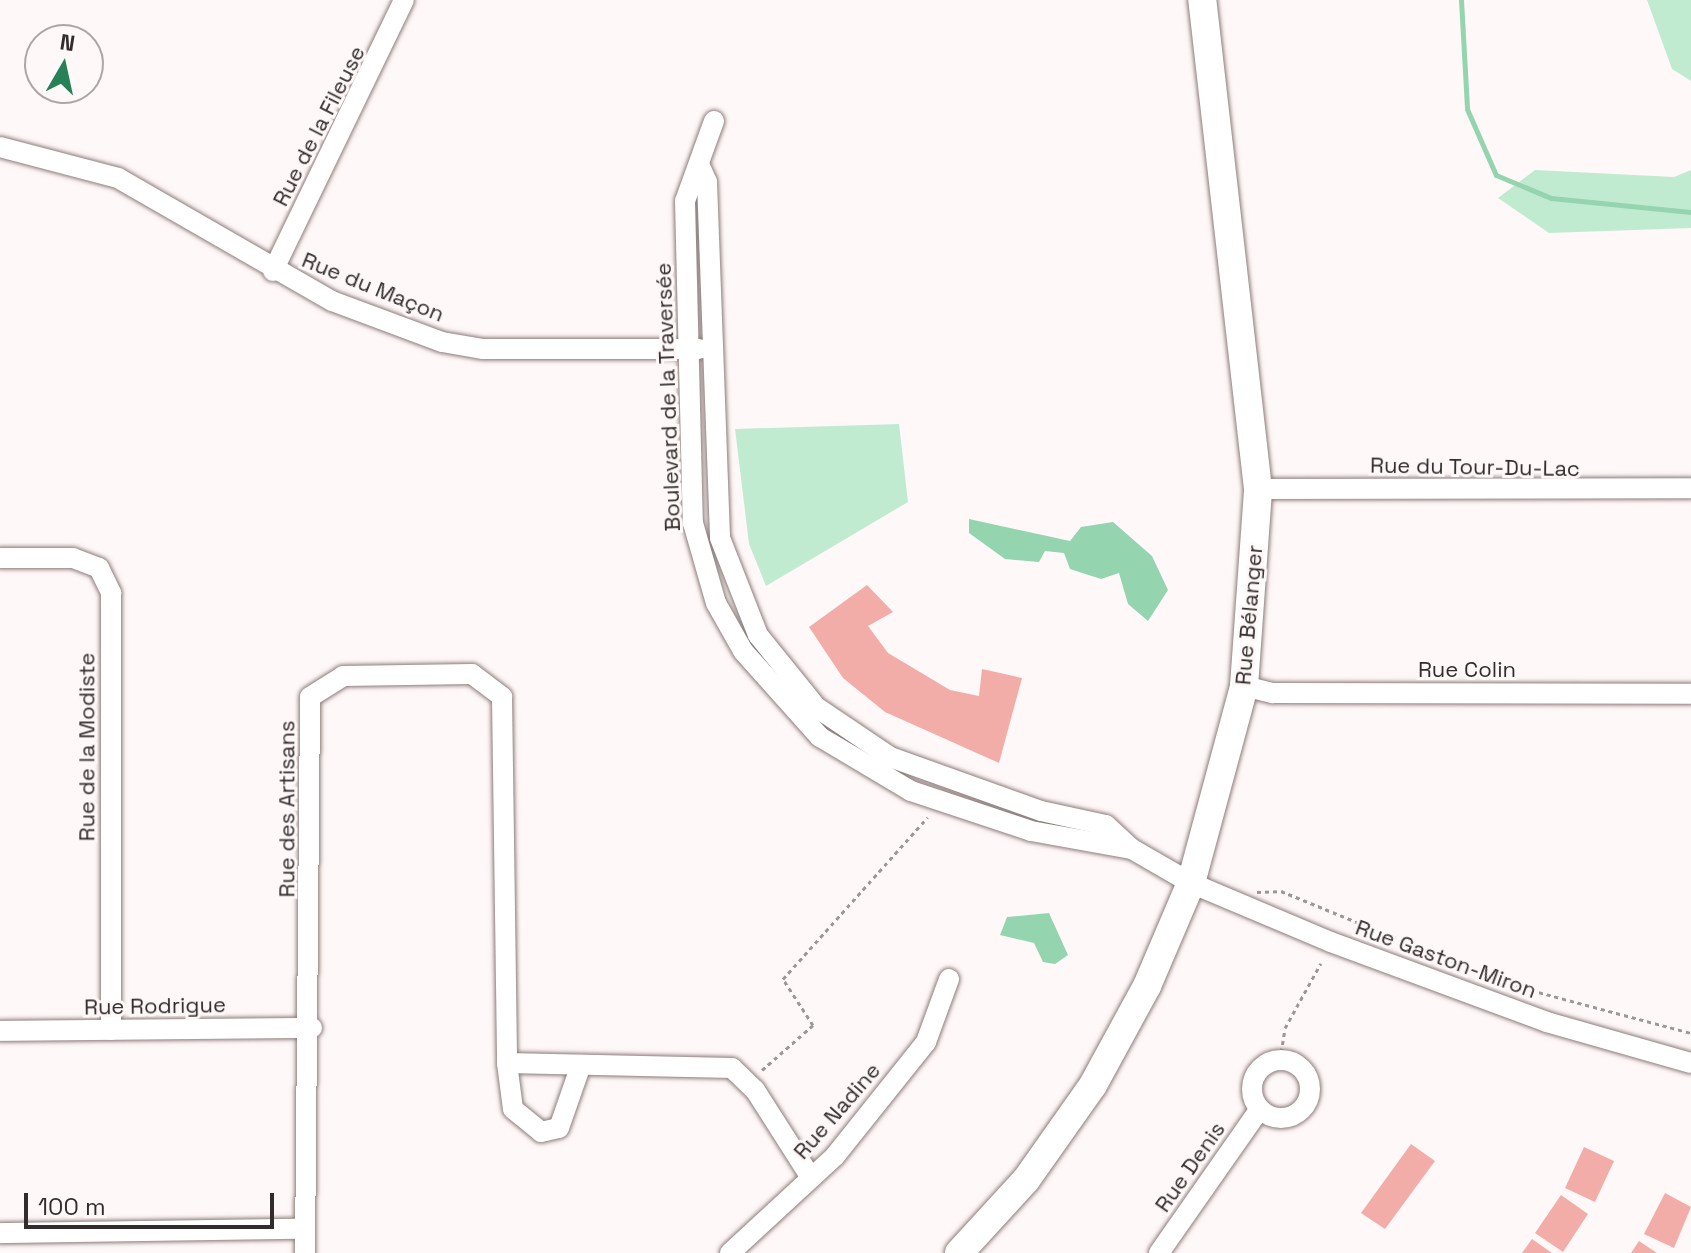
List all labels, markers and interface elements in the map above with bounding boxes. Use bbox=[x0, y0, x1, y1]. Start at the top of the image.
north arrow bbox=[24, 24, 104, 104]
text: N bbox=[58, 27, 77, 57]
street label: Rue de la Fileuse bbox=[267, 41, 371, 211]
street label: Rue du Maçon bbox=[298, 246, 448, 328]
street label: Boulevard de la Traversée bbox=[650, 262, 686, 532]
street label: Rue du Tour-Du-Lac bbox=[1370, 452, 1580, 482]
street label: Rue Bélanger bbox=[1230, 544, 1268, 686]
street label: Rue de la Modiste bbox=[74, 653, 100, 841]
street label: Rue Colin bbox=[1418, 657, 1516, 683]
street label: Rue des Artisans bbox=[274, 720, 300, 898]
street label: Rue Gaston-Miron bbox=[1352, 914, 1540, 1004]
street label: Rue Rodrigue bbox=[84, 992, 226, 1020]
street label: Rue Nadine bbox=[788, 1057, 886, 1165]
street label: Rue Denis bbox=[1149, 1117, 1231, 1217]
scale bar bbox=[28, 1177, 278, 1227]
text: 100 m bbox=[38, 1191, 106, 1222]

